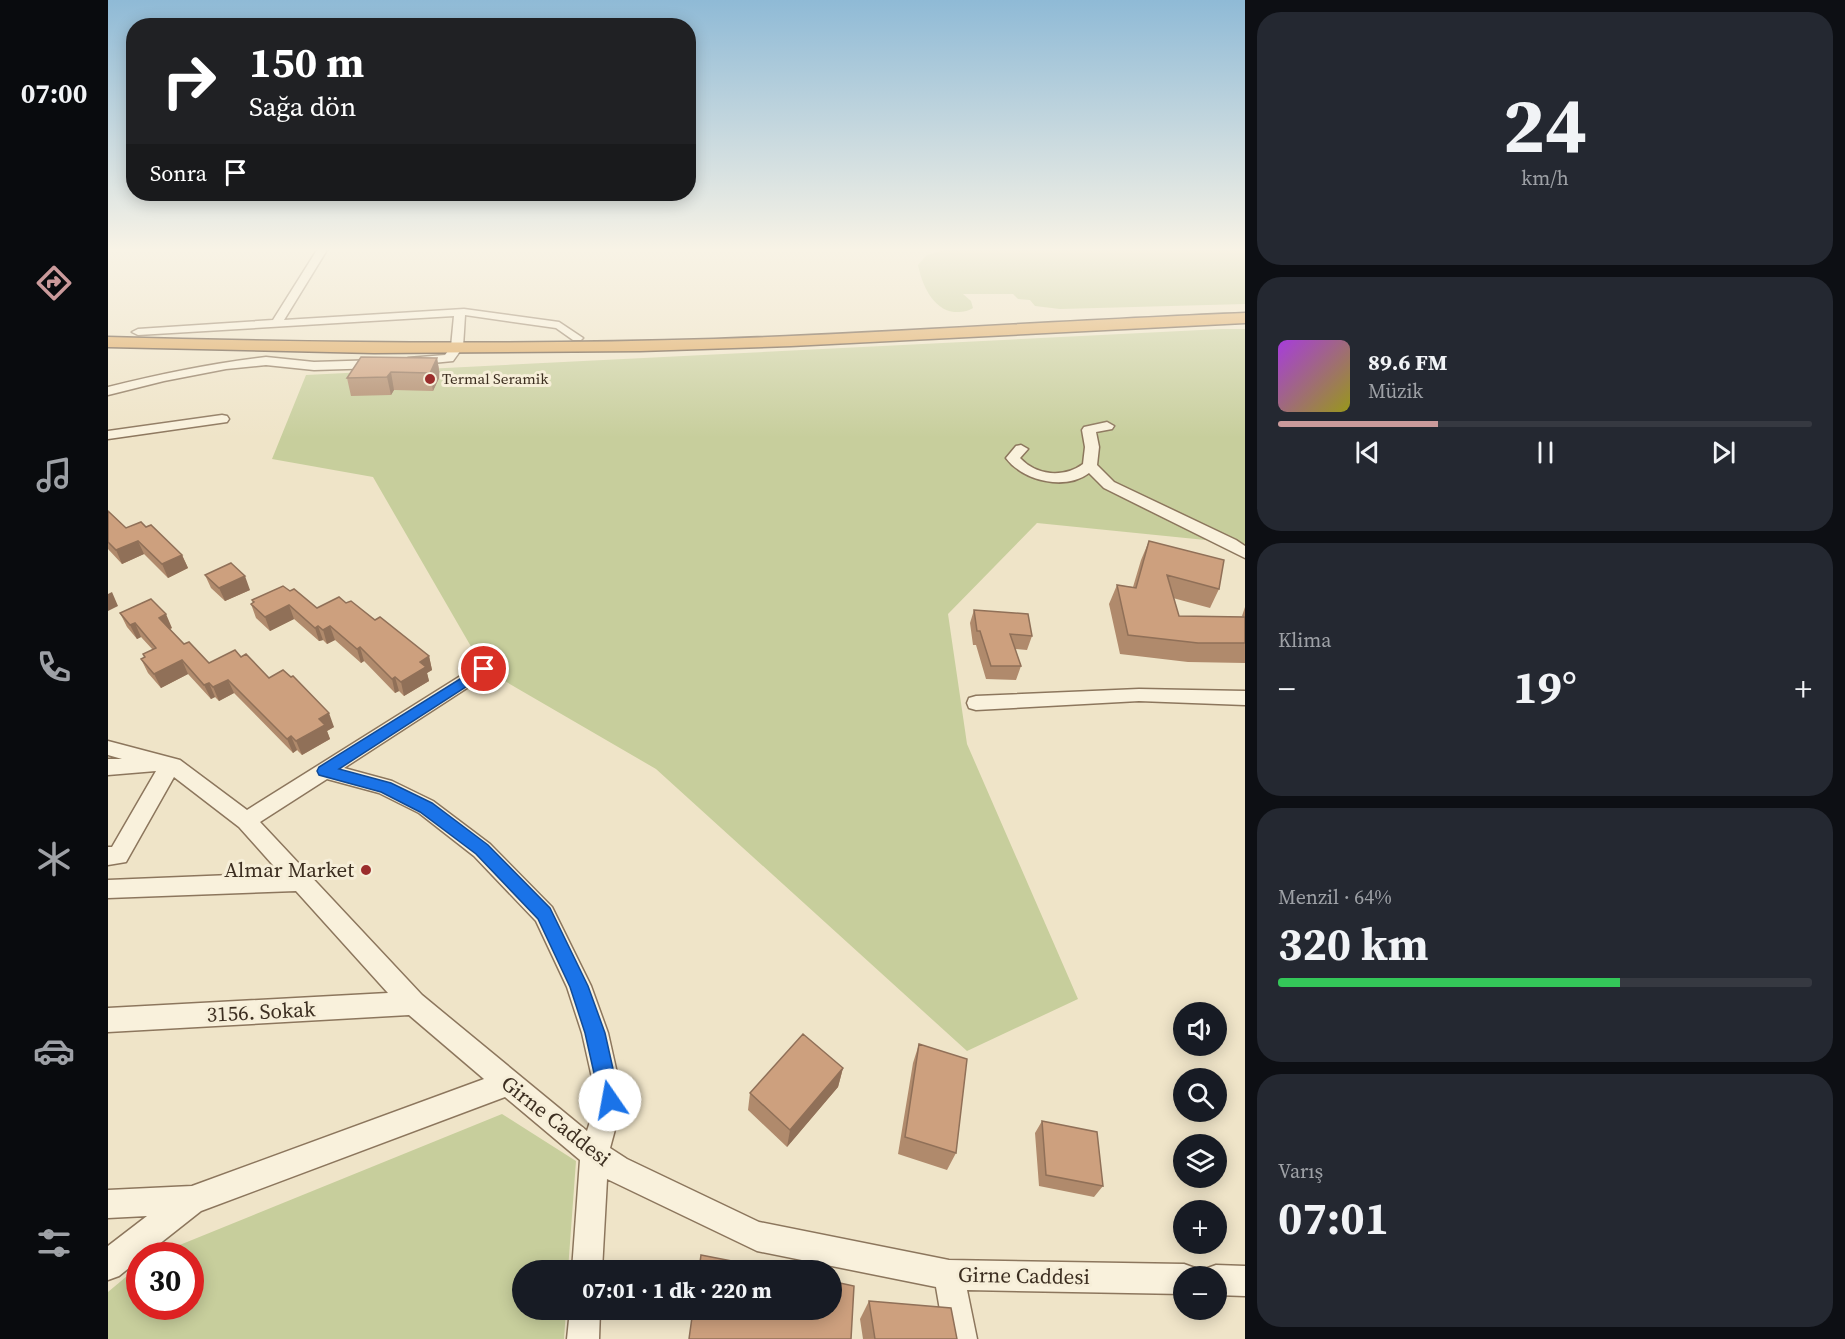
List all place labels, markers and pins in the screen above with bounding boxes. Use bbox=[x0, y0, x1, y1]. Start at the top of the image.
place label: Termal Seramik bbox=[442, 368, 549, 389]
marker: Termal Seramik bbox=[423, 372, 437, 386]
pin bbox=[458, 643, 509, 694]
place label: Almar Market bbox=[224, 855, 354, 884]
marker: Almar Market bbox=[359, 863, 373, 877]

